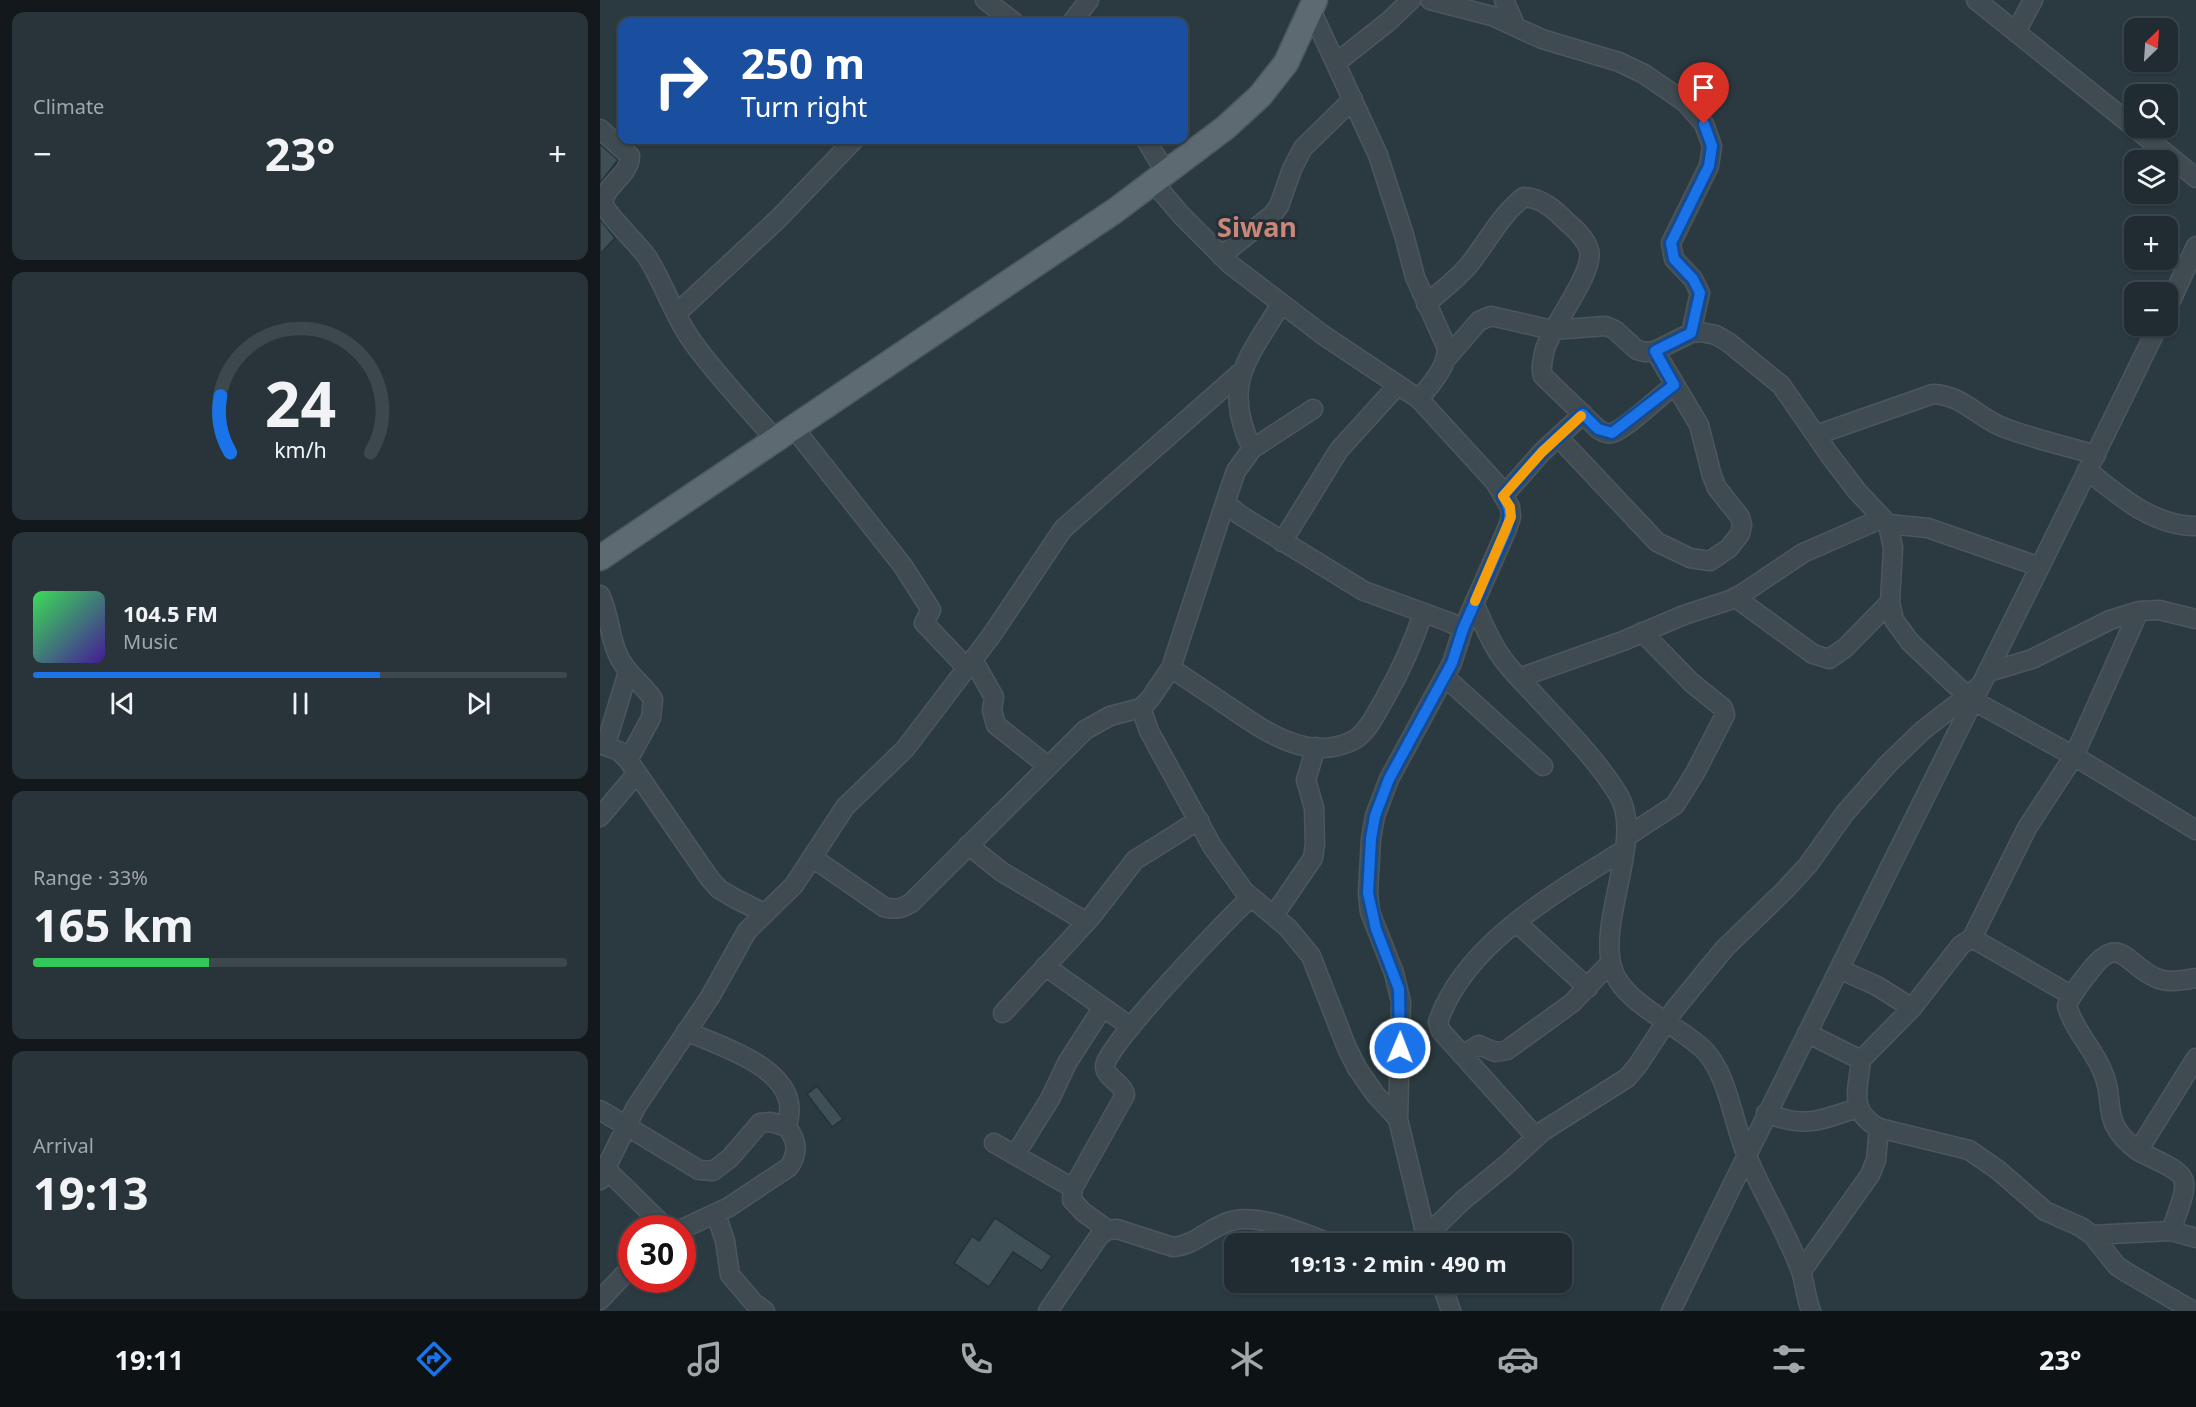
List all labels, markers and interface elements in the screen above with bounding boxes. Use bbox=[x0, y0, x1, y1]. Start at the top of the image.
north arrow bbox=[2124, 18, 2178, 72]
map controls bbox=[2124, 18, 2178, 336]
text: 250 m bbox=[741, 34, 865, 91]
icon: right bbox=[642, 42, 720, 120]
pin bbox=[1678, 62, 1729, 124]
icon: arrive bbox=[1687, 71, 1720, 104]
button: search bbox=[2124, 84, 2178, 138]
text: Turn right bbox=[741, 88, 867, 125]
text: Climate bbox=[33, 93, 104, 120]
text: 23° bbox=[265, 123, 335, 184]
text: − bbox=[33, 131, 52, 176]
text: + bbox=[548, 131, 567, 176]
button: layers bbox=[2124, 150, 2178, 204]
district label: Siwan bbox=[1217, 208, 1297, 245]
button: + bbox=[2124, 216, 2178, 270]
button: − bbox=[2124, 282, 2178, 336]
text: 24 bbox=[264, 360, 336, 445]
text: km/h bbox=[274, 435, 326, 464]
text: 104.5 FM bbox=[123, 598, 218, 628]
text: Music bbox=[123, 628, 178, 655]
icon: previous bbox=[106, 687, 139, 720]
icon: pause bbox=[284, 687, 317, 720]
icon: next bbox=[462, 687, 495, 720]
text: Range · 33% bbox=[33, 864, 148, 891]
text: 165 km bbox=[33, 894, 194, 955]
position arrow bbox=[1368, 1016, 1432, 1080]
text: Arrival bbox=[33, 1132, 94, 1159]
text: 19:13 bbox=[33, 1162, 149, 1223]
speed limit sign: 30 bbox=[618, 1215, 696, 1293]
text: 19:13 · 2 min · 490 m bbox=[1289, 1248, 1507, 1278]
icon: directions bbox=[413, 1338, 455, 1380]
icon: music bbox=[684, 1338, 726, 1380]
icon: phone bbox=[955, 1338, 997, 1380]
icon: climate bbox=[1226, 1338, 1268, 1380]
icon: car bbox=[1497, 1338, 1539, 1380]
icon: filters bbox=[1768, 1338, 1810, 1380]
text: 19:11 bbox=[115, 1341, 184, 1378]
text: 23° bbox=[2039, 1341, 2081, 1378]

